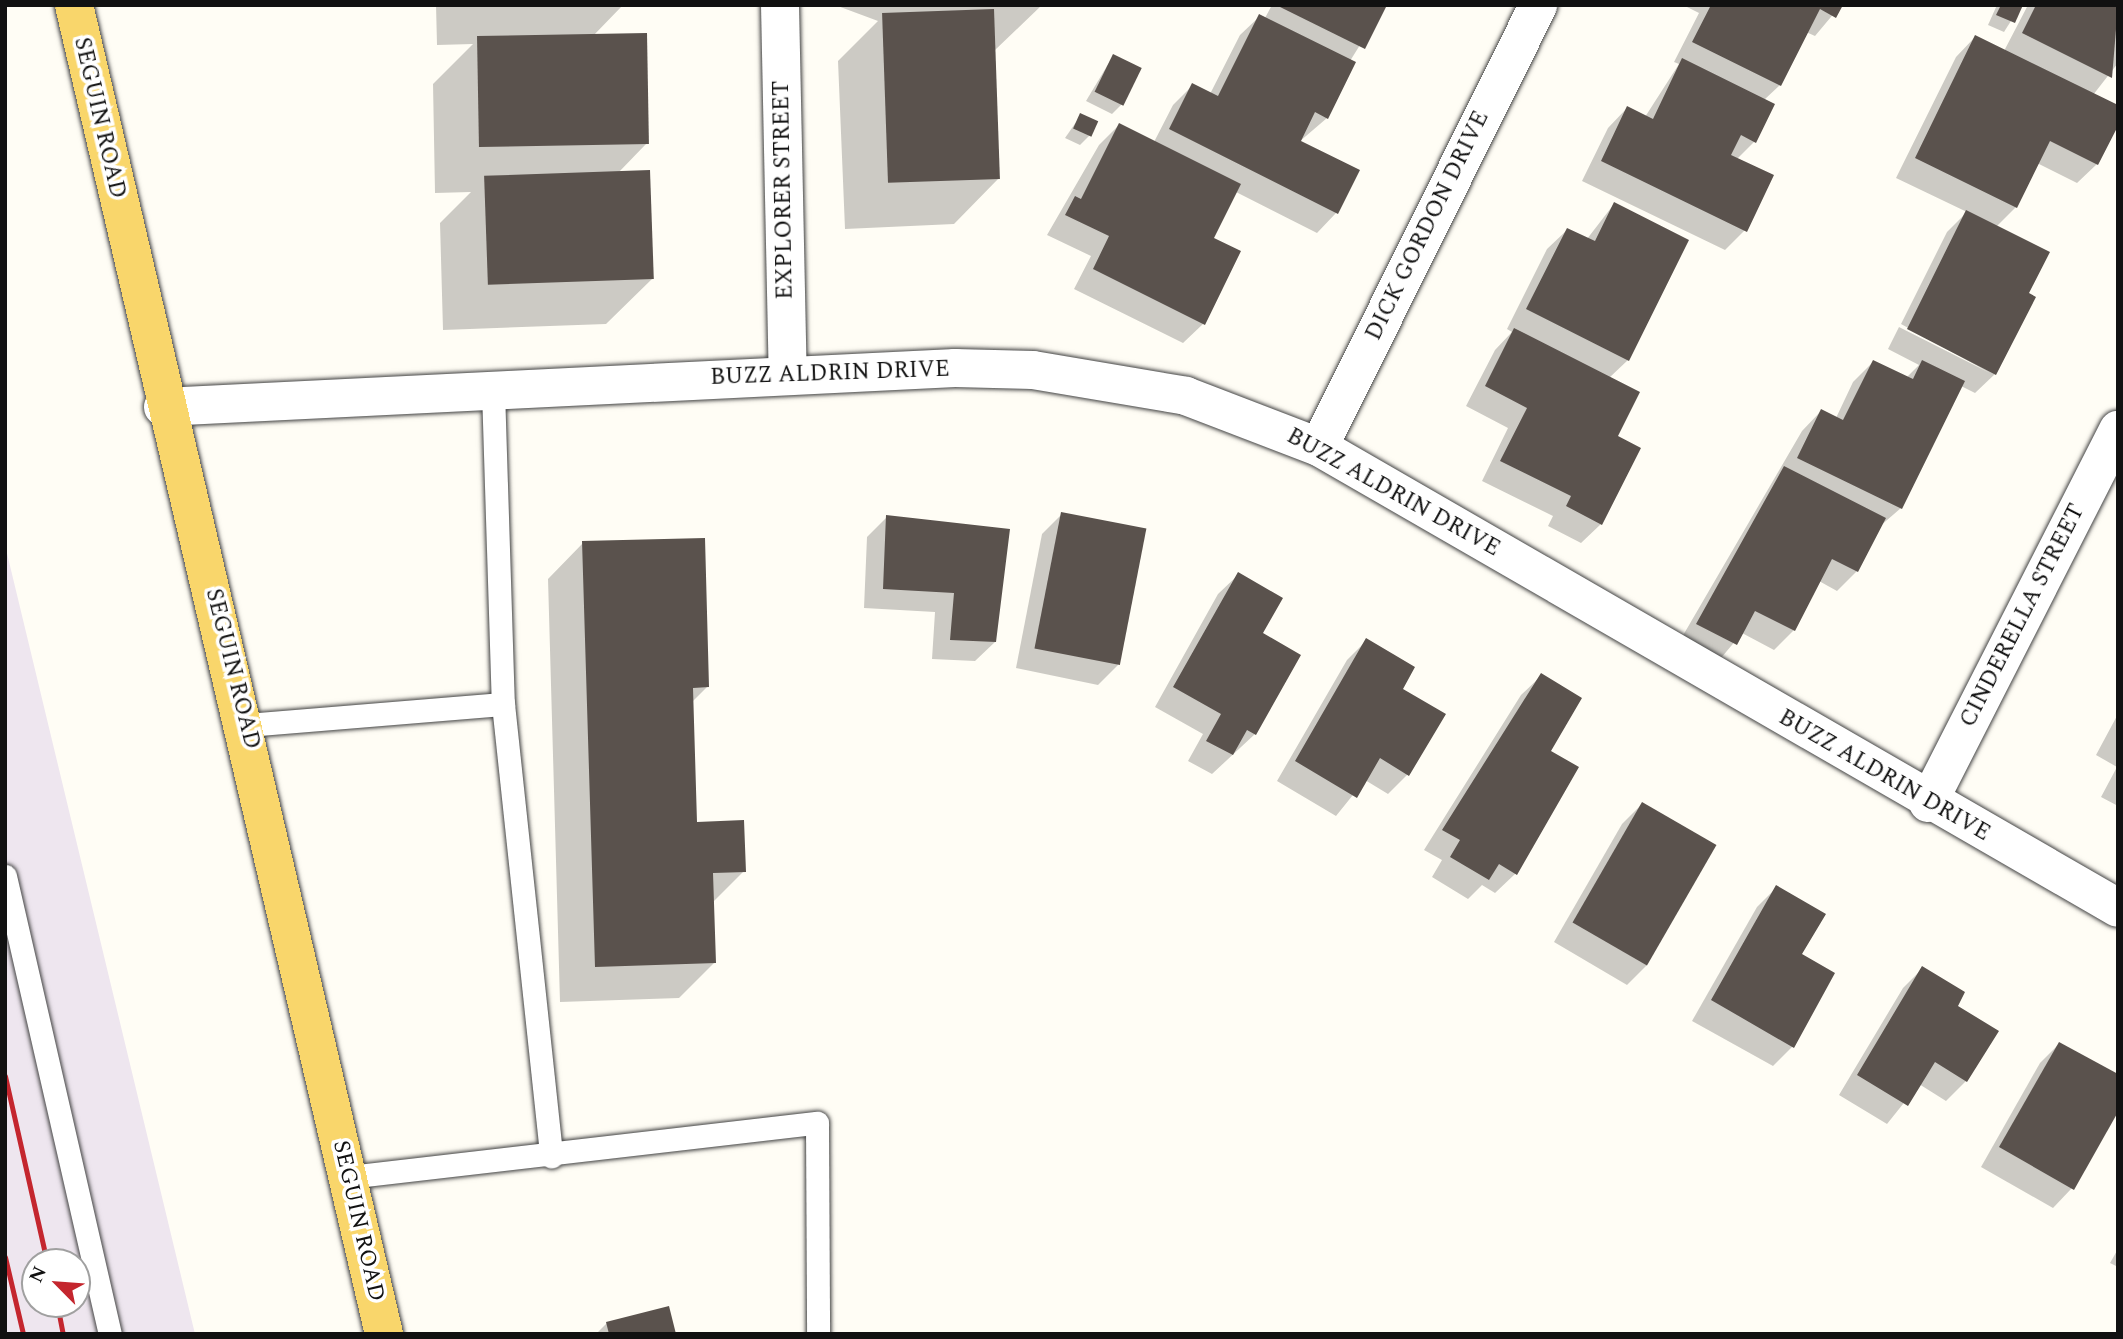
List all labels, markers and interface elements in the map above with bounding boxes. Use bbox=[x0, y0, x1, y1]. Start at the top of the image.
street label: SEGUIN ROAD bbox=[67, 35, 131, 201]
street label: EXPLORER STREET bbox=[768, 80, 800, 300]
street label: DICK GORDON DRIVE bbox=[1360, 107, 1496, 345]
street label: BUZZ ALDRIN DRIVE bbox=[710, 356, 950, 392]
street label: BUZZ ALDRIN DRIVE bbox=[1281, 423, 1505, 563]
street label: CINDERELLA STREET bbox=[1955, 500, 2091, 732]
street label: SEGUIN ROAD bbox=[199, 586, 265, 752]
street label: BUZZ ALDRIN DRIVE bbox=[1773, 704, 1995, 848]
street label: SEGUIN ROAD bbox=[326, 1138, 390, 1304]
north arrow bbox=[21, 1248, 91, 1318]
text: N bbox=[22, 1262, 55, 1288]

